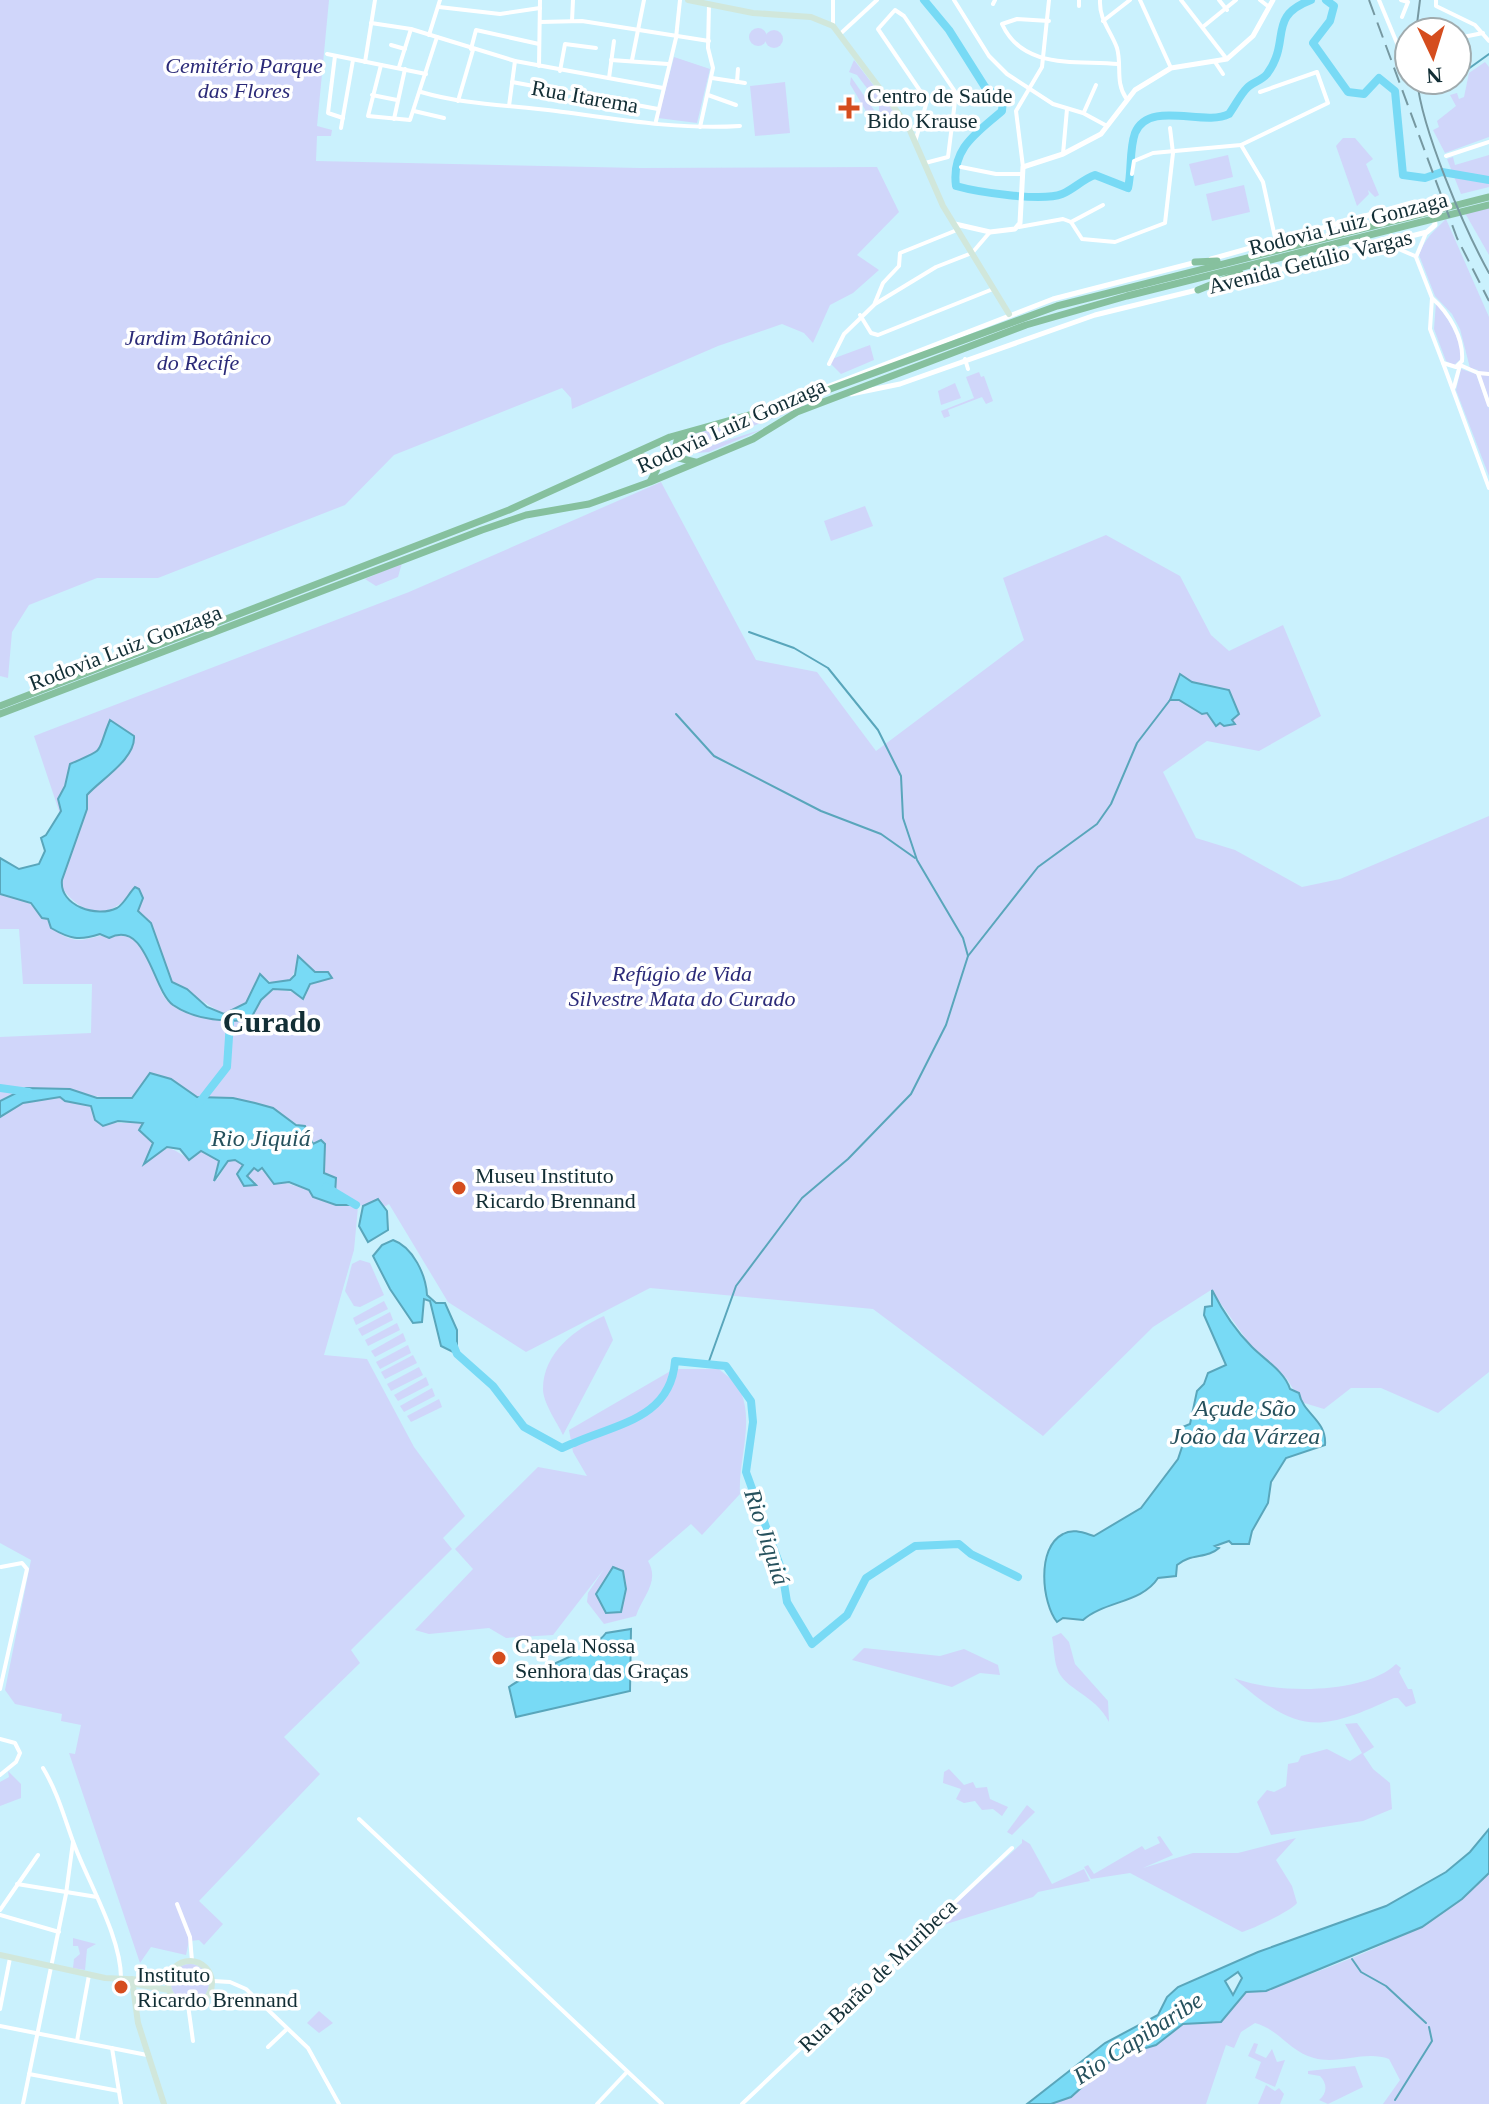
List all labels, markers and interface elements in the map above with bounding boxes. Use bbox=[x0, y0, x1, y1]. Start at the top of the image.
north arrow bbox=[1393, 16, 1473, 96]
park label: Cemitério Parque das Flores bbox=[165, 53, 323, 103]
text: N bbox=[1425, 62, 1443, 88]
street label: Rua Itarema bbox=[530, 75, 641, 118]
place label: Centro de Saúde Bido Krause bbox=[867, 83, 1012, 133]
marker: Centro de Saúde Bido Krause bbox=[838, 97, 860, 119]
street label: Rodovia Luiz Gonzaga bbox=[1246, 187, 1450, 260]
street label: Avenida Getúlio Vargas bbox=[1206, 224, 1415, 299]
park label: Jardim Botânico do Recife bbox=[125, 325, 271, 375]
street label: Rodovia Luiz Gonzaga bbox=[633, 372, 830, 478]
street label: Rodovia Luiz Gonzaga bbox=[25, 599, 225, 696]
park label: Refúgio de Vida Silvestre Mata do Curado bbox=[568, 961, 796, 1011]
district label: Curado bbox=[223, 1005, 321, 1038]
water label: Rio Jiquiá bbox=[210, 1125, 311, 1151]
place label: Museu Instituto Ricardo Brennand bbox=[475, 1163, 636, 1213]
marker: Museu Instituto Ricardo Brennand bbox=[450, 1179, 468, 1197]
water label: Açude São João da Várzea bbox=[1170, 1395, 1320, 1449]
water label: Rio Jiquiá bbox=[739, 1485, 795, 1588]
place label: Capela Nossa Senhora das Graças bbox=[515, 1633, 689, 1683]
marker: Capela Nossa Senhora das Graças bbox=[490, 1649, 508, 1667]
street label: Rua Barão de Muribeca bbox=[793, 1893, 962, 2057]
place label: Instituto Ricardo Brennand bbox=[137, 1962, 298, 2012]
marker: Instituto Ricardo Brennand bbox=[112, 1978, 130, 1996]
water label: Rio Capibaribe bbox=[1068, 1986, 1208, 2090]

